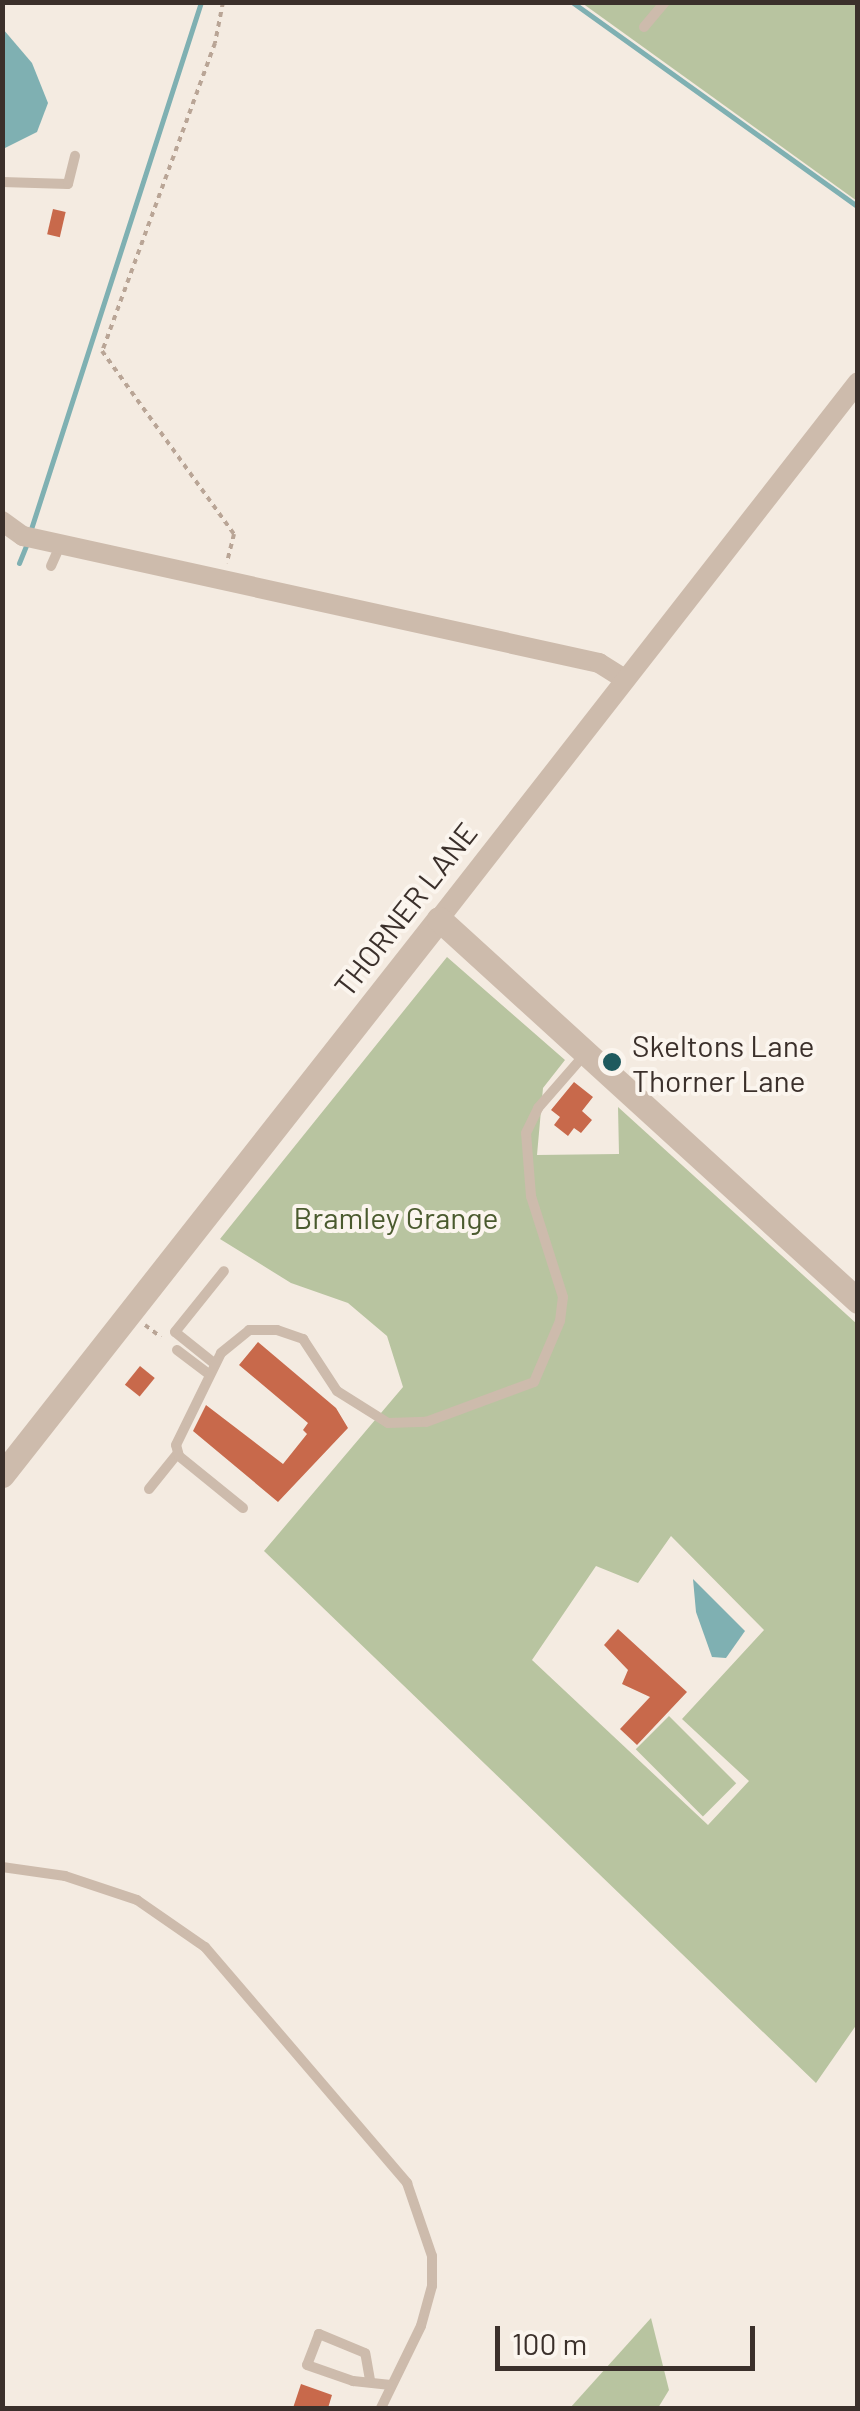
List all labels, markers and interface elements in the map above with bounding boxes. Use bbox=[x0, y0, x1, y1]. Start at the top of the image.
street label: THORNER LANE bbox=[326, 815, 484, 1003]
place label: Skeltons Lane Thorner Lane bbox=[632, 1027, 815, 1098]
marker: Skeltons Lane Thorner Lane bbox=[601, 1051, 623, 1073]
park label: Bramley Grange bbox=[294, 1199, 498, 1235]
scale bar bbox=[500, 2306, 760, 2368]
text: 100 m bbox=[512, 2325, 587, 2361]

